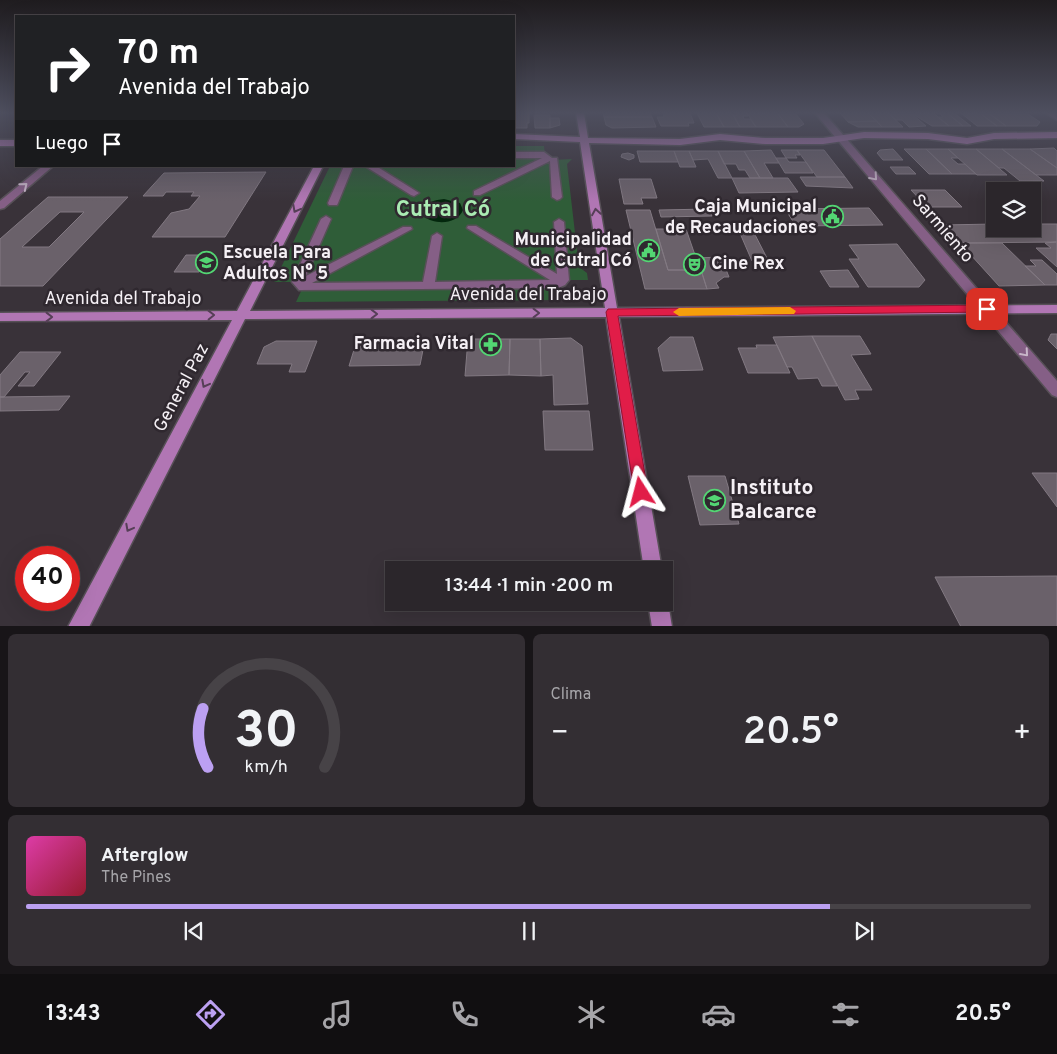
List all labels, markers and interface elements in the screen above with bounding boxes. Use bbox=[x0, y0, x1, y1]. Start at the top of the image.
text: 70 m bbox=[118, 32, 199, 76]
icon: right bbox=[35, 35, 100, 100]
text: Avenida del Trabajo bbox=[118, 75, 310, 102]
icon: arrive bbox=[98, 130, 126, 158]
text: Luego bbox=[35, 132, 88, 156]
one-way arrow bbox=[868, 171, 876, 180]
map controls bbox=[986, 182, 1041, 237]
button: layers bbox=[986, 182, 1041, 237]
one-way arrow bbox=[19, 183, 28, 192]
street label: Sarmiento bbox=[906, 190, 978, 268]
place label: Caja Municipal de Recaudaciones bbox=[665, 196, 817, 240]
district label: Cutral Có bbox=[396, 197, 490, 224]
one-way arrow bbox=[292, 204, 302, 213]
public building icon: Caja Municipal de Recaudaciones bbox=[821, 205, 845, 229]
one-way arrow bbox=[591, 208, 601, 217]
place label: Municipalidad de Cutral Có bbox=[514, 229, 632, 273]
public building icon: Municipalidad de Cutral Có bbox=[636, 238, 660, 262]
place label: Escuela Para Adultos N° 5 bbox=[223, 242, 331, 286]
school or university icon: Escuela Para Adultos N° 5 bbox=[195, 251, 219, 275]
theatre icon: Cine Rex bbox=[683, 252, 707, 276]
place label: Cine Rex bbox=[711, 253, 785, 276]
street label: Avenida del Trabajo bbox=[450, 284, 606, 307]
street label: Avenida del Trabajo bbox=[45, 288, 201, 311]
pin bbox=[966, 288, 1008, 330]
icon: arrive bbox=[973, 295, 1001, 323]
one-way arrow bbox=[532, 308, 540, 318]
one-way arrow bbox=[370, 309, 378, 319]
one-way arrow bbox=[208, 310, 215, 320]
one-way arrow bbox=[45, 312, 53, 322]
pharmacy icon: Farmacia Vital bbox=[478, 332, 502, 356]
place label: Farmacia Vital bbox=[354, 333, 474, 356]
street label: General Paz bbox=[149, 340, 215, 436]
one-way arrow bbox=[1019, 348, 1028, 357]
one-way arrow bbox=[201, 379, 211, 388]
position arrow bbox=[614, 465, 666, 517]
place label: Instituto Balcarce bbox=[730, 475, 817, 526]
school or university icon: Instituto Balcarce bbox=[702, 488, 726, 512]
one-way arrow bbox=[125, 523, 135, 532]
speed limit sign: 40 bbox=[15, 546, 80, 611]
text: 13:44 · 1 min · 200 m bbox=[445, 574, 613, 598]
text: Clima bbox=[551, 685, 591, 705]
text: 30 bbox=[234, 700, 299, 766]
text: 20.5° bbox=[743, 709, 839, 758]
text: − bbox=[551, 716, 569, 752]
text: + bbox=[1013, 716, 1031, 752]
text: km/h bbox=[245, 756, 288, 779]
text: Afterglow bbox=[101, 844, 189, 868]
text: The Pines bbox=[101, 868, 171, 888]
icon: previous bbox=[180, 917, 208, 945]
icon: pause bbox=[515, 917, 543, 945]
icon: next bbox=[850, 917, 878, 945]
icon: directions bbox=[193, 997, 228, 1032]
icon: music bbox=[320, 997, 355, 1032]
icon: phone bbox=[447, 997, 482, 1032]
icon: climate bbox=[574, 997, 609, 1032]
icon: car bbox=[701, 997, 736, 1032]
icon: filters bbox=[828, 997, 863, 1032]
text: 13:43 bbox=[46, 1001, 101, 1028]
text: 20.5° bbox=[955, 1001, 1011, 1028]

